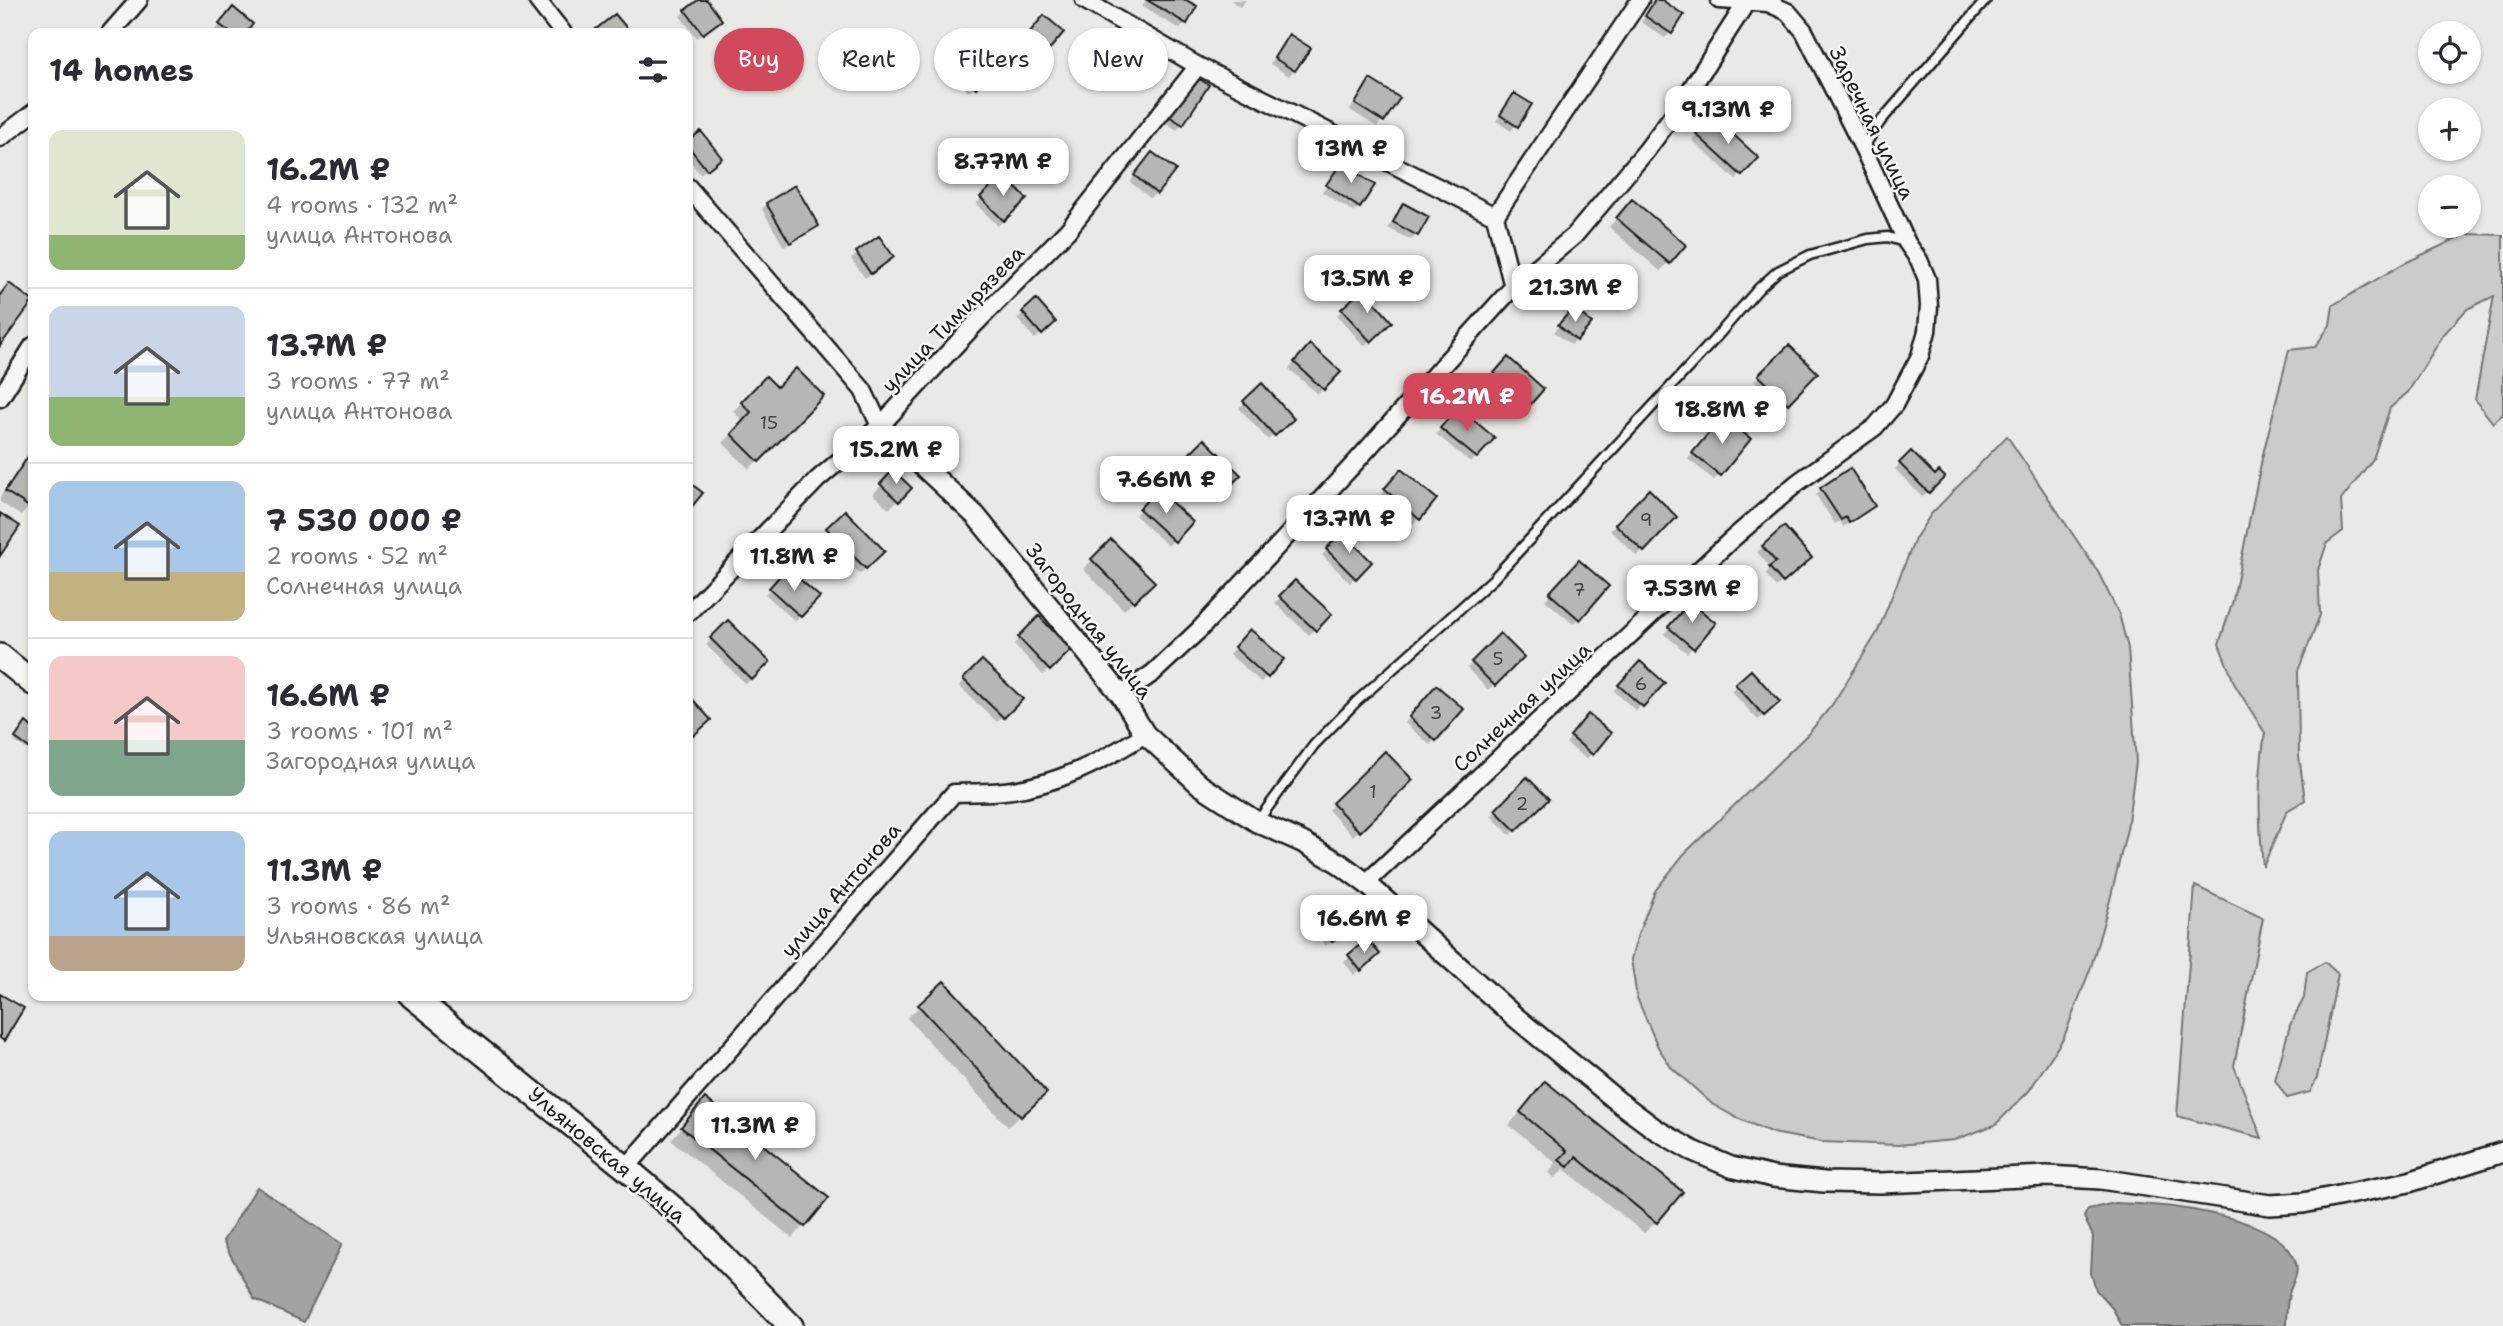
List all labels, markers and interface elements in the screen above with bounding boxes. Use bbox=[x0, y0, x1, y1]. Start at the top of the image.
map controls bbox=[2418, 21, 2481, 238]
button: locate bbox=[2418, 21, 2481, 84]
chip: Buy bbox=[714, 28, 804, 91]
chip: Rent bbox=[818, 28, 920, 91]
chip: Filters bbox=[934, 28, 1054, 91]
chip: New bbox=[1068, 28, 1168, 91]
street label: Заречная улица bbox=[1823, 42, 1921, 204]
text: 14 homes bbox=[49, 50, 194, 91]
icon: filters bbox=[634, 51, 672, 89]
pin: 9.13M ₽ bbox=[1663, 86, 1793, 146]
text: 9.13M ₽ bbox=[1681, 94, 1775, 124]
button: + bbox=[2418, 98, 2481, 161]
pin: 13M ₽ bbox=[1302, 125, 1400, 185]
text: 13M ₽ bbox=[1314, 133, 1388, 163]
pin: 8.77M ₽ bbox=[938, 138, 1068, 198]
text: 8.77M ₽ bbox=[954, 146, 1052, 176]
text: 16.2M ₽ bbox=[266, 149, 391, 190]
icon: home bbox=[105, 158, 189, 242]
button: − bbox=[2418, 175, 2481, 238]
text: 4 rooms · 132 m² bbox=[266, 190, 458, 220]
text: улица Антонова bbox=[266, 220, 452, 250]
street label: улица Тимирязева bbox=[875, 239, 1031, 399]
pin: 13.5M ₽ bbox=[1302, 256, 1432, 315]
text: 13.5M ₽ bbox=[1320, 263, 1414, 293]
pin: 21.3M ₽ bbox=[1510, 264, 1640, 324]
text: 21.3M ₽ bbox=[1528, 272, 1622, 302]
text: 13.7M ₽ bbox=[266, 325, 388, 366]
icon: home bbox=[105, 334, 189, 418]
text: 3 rooms · 77 m² bbox=[266, 366, 450, 396]
pin: 16.2M ₽ bbox=[1402, 374, 1532, 433]
text: 16.2M ₽ bbox=[1419, 381, 1515, 411]
pin: 18.8M ₽ bbox=[1657, 386, 1787, 446]
text: 18.8M ₽ bbox=[1674, 394, 1770, 424]
text: улица Антонова bbox=[266, 396, 452, 426]
house number: 15 bbox=[760, 411, 778, 435]
pin: 15.2M ₽ bbox=[831, 426, 961, 486]
text: 15.2M ₽ bbox=[849, 434, 943, 464]
pin: 7.66M ₽ bbox=[1101, 456, 1231, 516]
text: 7.66M ₽ bbox=[1116, 464, 1216, 494]
pin: 13.7M ₽ bbox=[1284, 496, 1414, 555]
text: 7 530 000 ₽ bbox=[266, 500, 462, 541]
text: 13.7M ₽ bbox=[1302, 503, 1396, 533]
house number: 9 bbox=[1640, 508, 1652, 532]
icon: home bbox=[105, 509, 189, 593]
pin: 11.8M ₽ bbox=[729, 534, 859, 593]
street label: Загородная улица bbox=[1019, 537, 1159, 705]
text: 2 rooms · 52 m² bbox=[266, 541, 448, 571]
text: 11.8M ₽ bbox=[749, 541, 839, 571]
pin: 7.53M ₽ bbox=[1627, 566, 1757, 625]
text: Солнечная улица bbox=[266, 571, 462, 601]
text: 7.53M ₽ bbox=[1643, 573, 1741, 603]
house number: 7 bbox=[1573, 578, 1585, 602]
street label: Солнечная улица bbox=[1447, 636, 1597, 778]
house number: 5 bbox=[1492, 647, 1504, 671]
house number: 6 bbox=[1635, 672, 1647, 696]
text: 16.6M ₽ bbox=[266, 675, 390, 716]
icon: home bbox=[105, 684, 189, 768]
house number: 3 bbox=[1430, 701, 1442, 725]
text: 3 rooms · 101 m² bbox=[266, 716, 453, 746]
text: Загородная улица bbox=[266, 746, 475, 776]
house number: 1 bbox=[1369, 780, 1377, 804]
house number: 2 bbox=[1516, 792, 1528, 816]
street label: улица Антонова bbox=[775, 817, 907, 963]
text: 11.3M ₽ bbox=[266, 850, 383, 891]
icon: home bbox=[105, 859, 189, 943]
text: 3 rooms · 86 m² bbox=[266, 891, 451, 921]
pin: 16.6M ₽ bbox=[1299, 895, 1429, 955]
text: 16.6M ₽ bbox=[1316, 903, 1412, 933]
text: Ульяновская улица bbox=[266, 921, 483, 951]
street label: Ульяновская улица bbox=[522, 1081, 692, 1229]
pin: 11.3M ₽ bbox=[690, 1102, 820, 1162]
text: 11.3M ₽ bbox=[710, 1110, 800, 1140]

